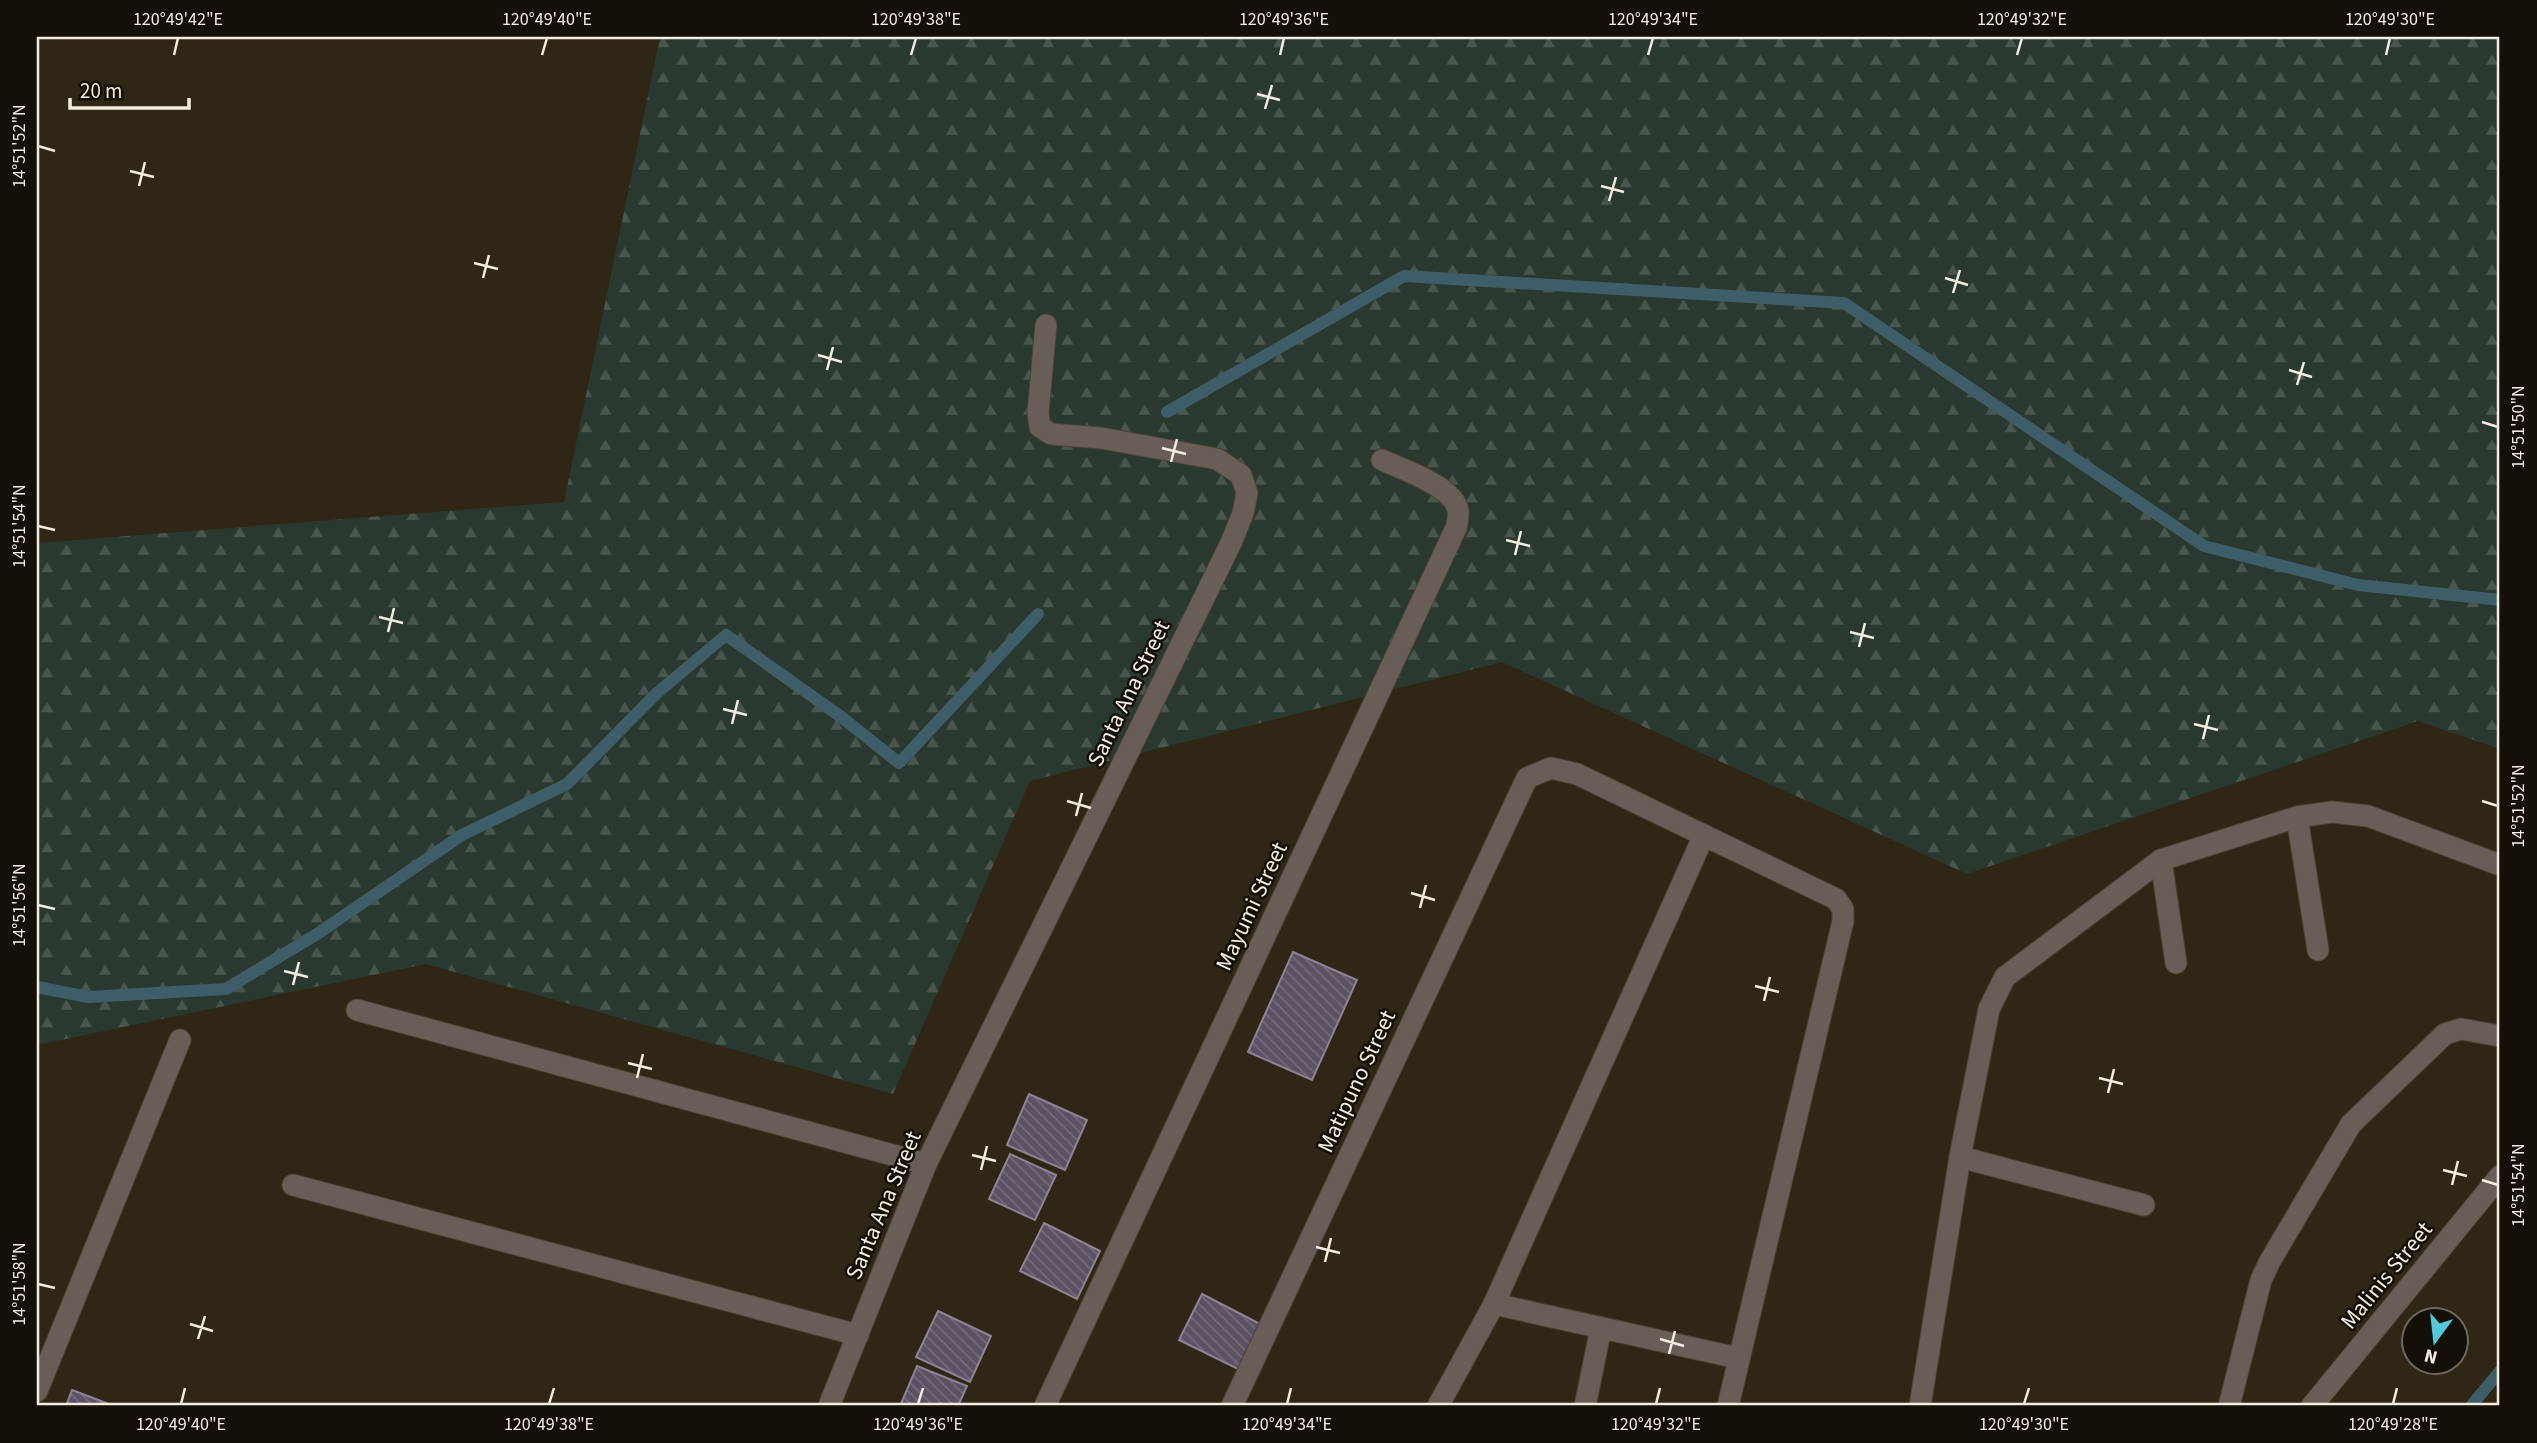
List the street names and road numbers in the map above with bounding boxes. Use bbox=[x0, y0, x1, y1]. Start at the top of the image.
street label: Santa Ana Street bbox=[1079, 614, 1178, 772]
street label: Mayumi Street bbox=[1207, 836, 1296, 976]
street label: Matipuno Street bbox=[1309, 1004, 1404, 1158]
street label: Santa Ana Street bbox=[837, 1125, 930, 1285]
street label: Malinis Street bbox=[2333, 1214, 2440, 1336]

